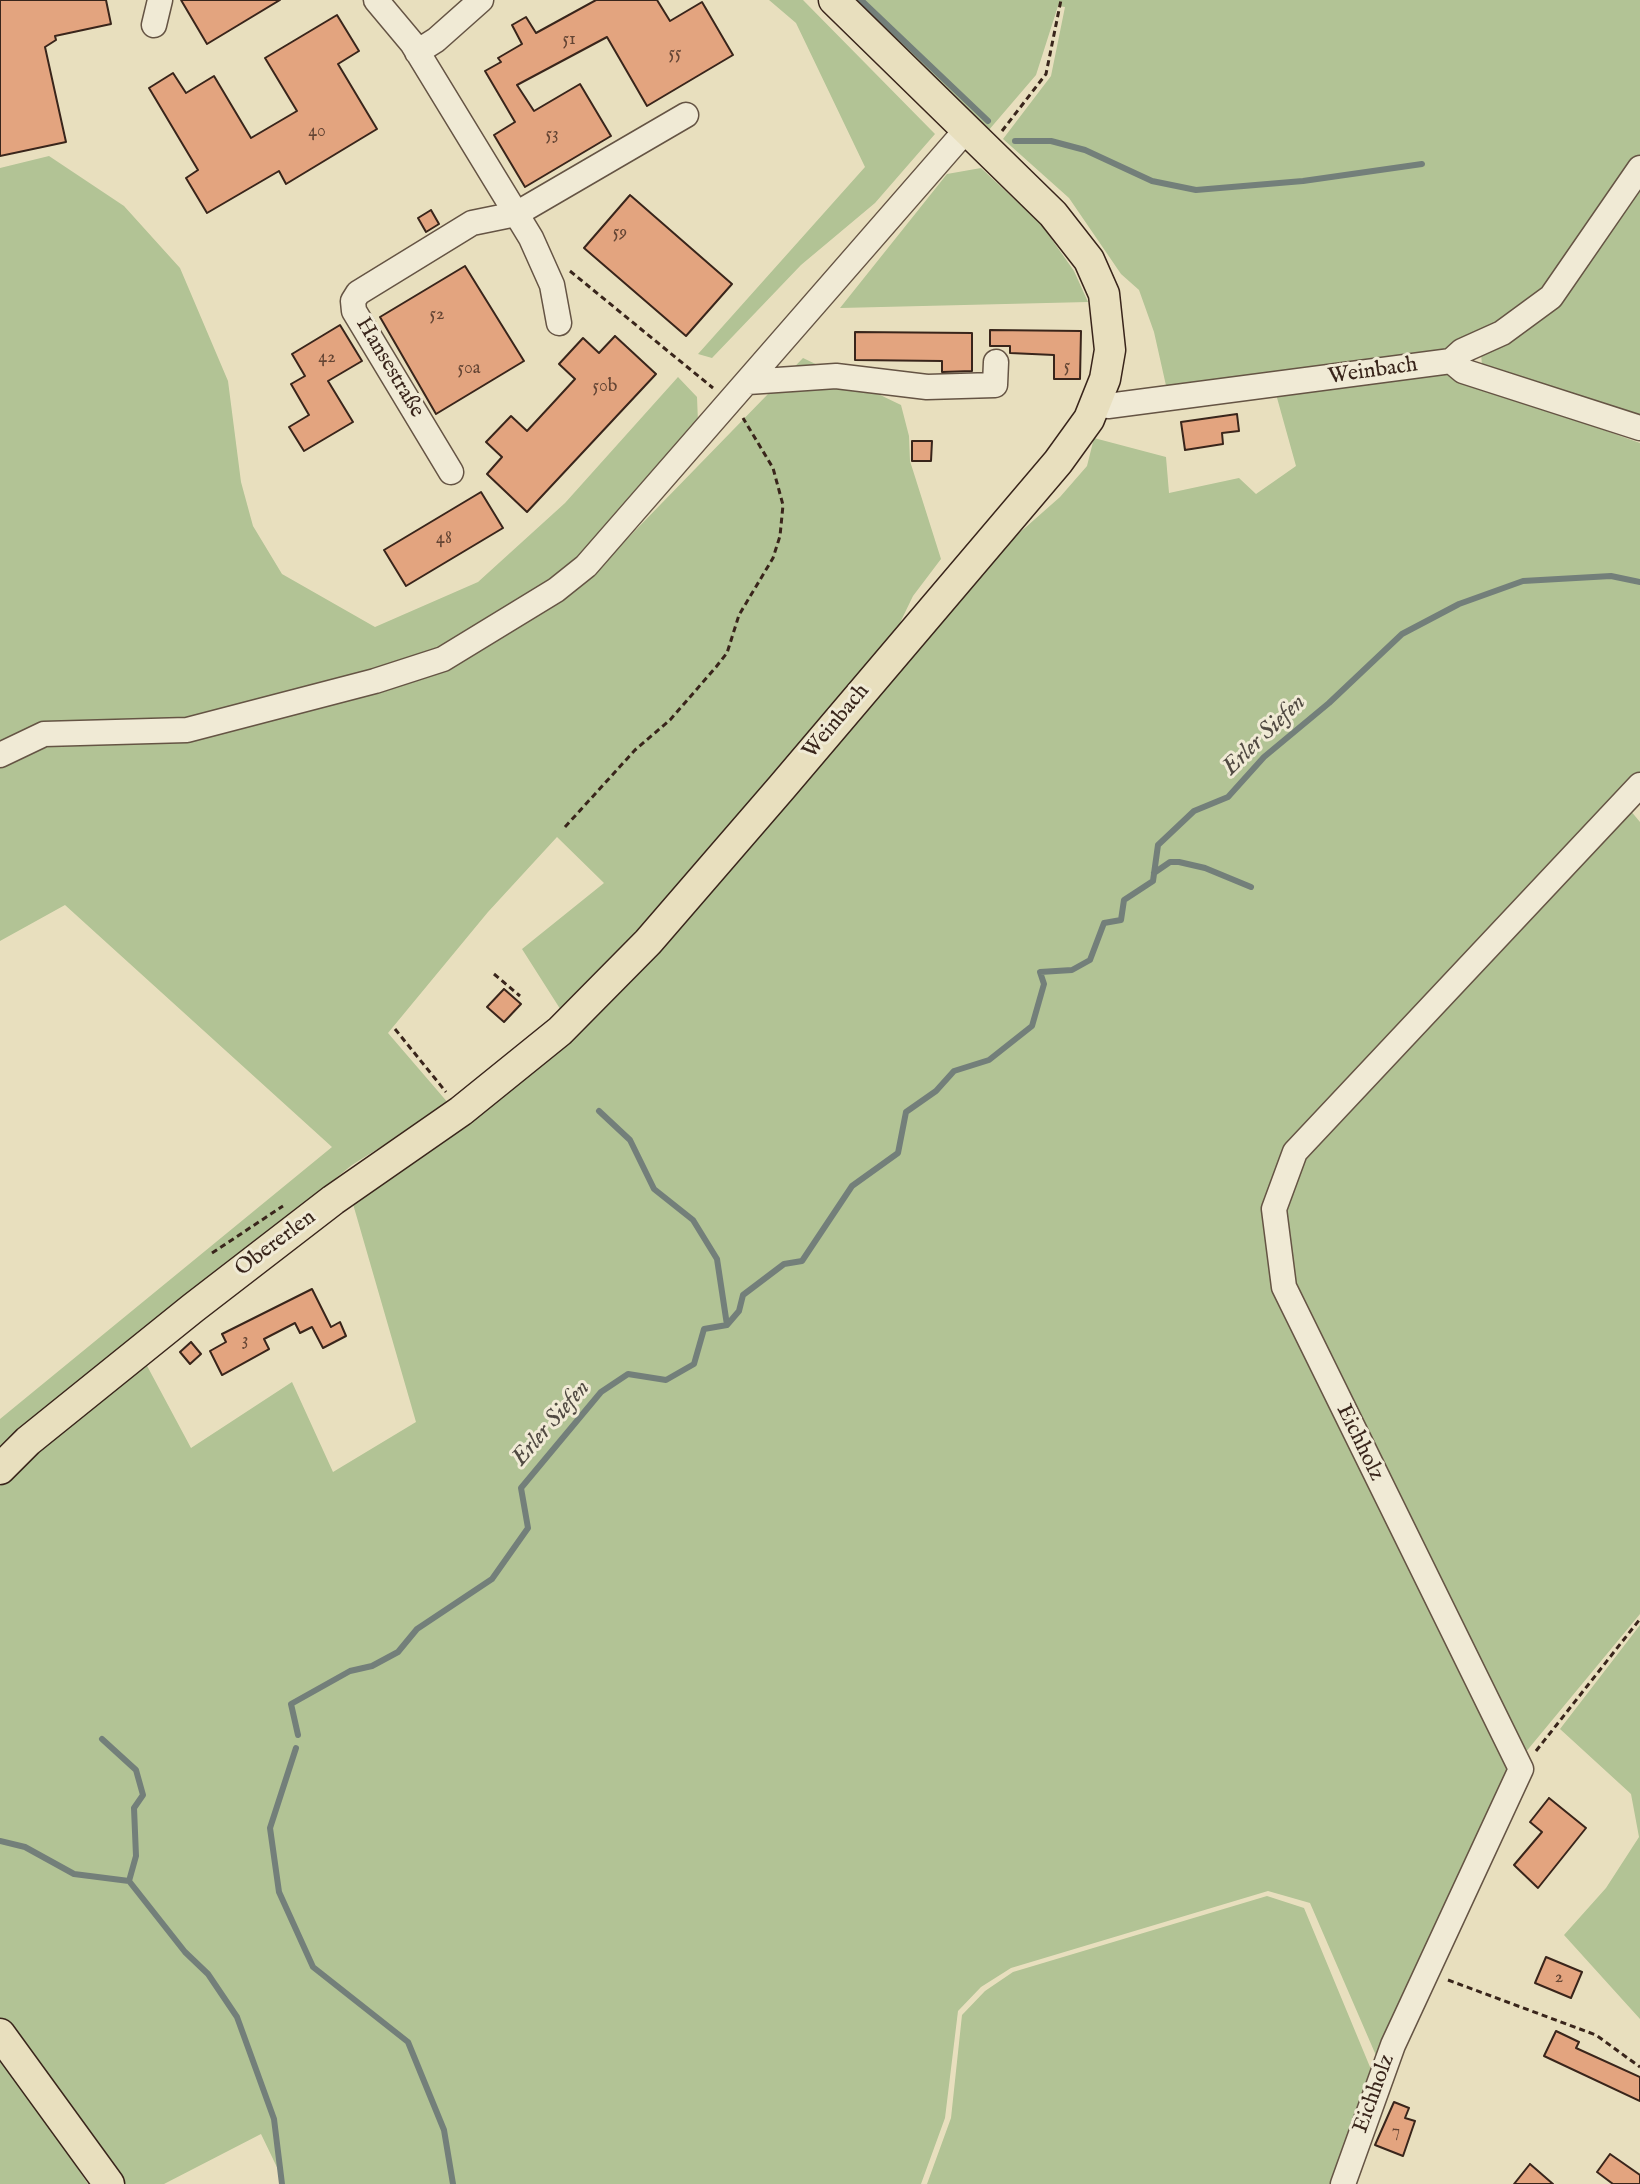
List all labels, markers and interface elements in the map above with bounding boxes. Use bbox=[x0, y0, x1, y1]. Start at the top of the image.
house number: 51 bbox=[562, 29, 576, 51]
house number: 55 bbox=[668, 43, 682, 65]
house number: 40 bbox=[308, 121, 326, 143]
house number: 53 bbox=[545, 124, 559, 146]
house number: 59 bbox=[613, 222, 627, 244]
house number: 52 bbox=[430, 304, 444, 326]
street label: Hansestraße bbox=[349, 313, 429, 423]
house number: 42 bbox=[318, 347, 336, 369]
street label: Weinbach bbox=[1327, 353, 1419, 391]
house number: 5 bbox=[1064, 356, 1070, 378]
house number: 50a bbox=[457, 358, 481, 380]
house number: 50b bbox=[593, 376, 617, 398]
house number: 48 bbox=[436, 528, 452, 550]
street label: Weinbach bbox=[798, 679, 876, 765]
water label: Erler Siefen bbox=[1217, 689, 1313, 783]
street label: Obererlen bbox=[230, 1205, 322, 1283]
house number: 3 bbox=[242, 1330, 248, 1352]
water label: Erler Siefen bbox=[507, 1375, 597, 1473]
street label: Eichholz bbox=[1329, 1400, 1389, 1486]
house number: 2 bbox=[1555, 1967, 1563, 1989]
street label: Eichholz bbox=[1349, 2051, 1401, 2137]
house number: 7 bbox=[1392, 2121, 1400, 2143]

